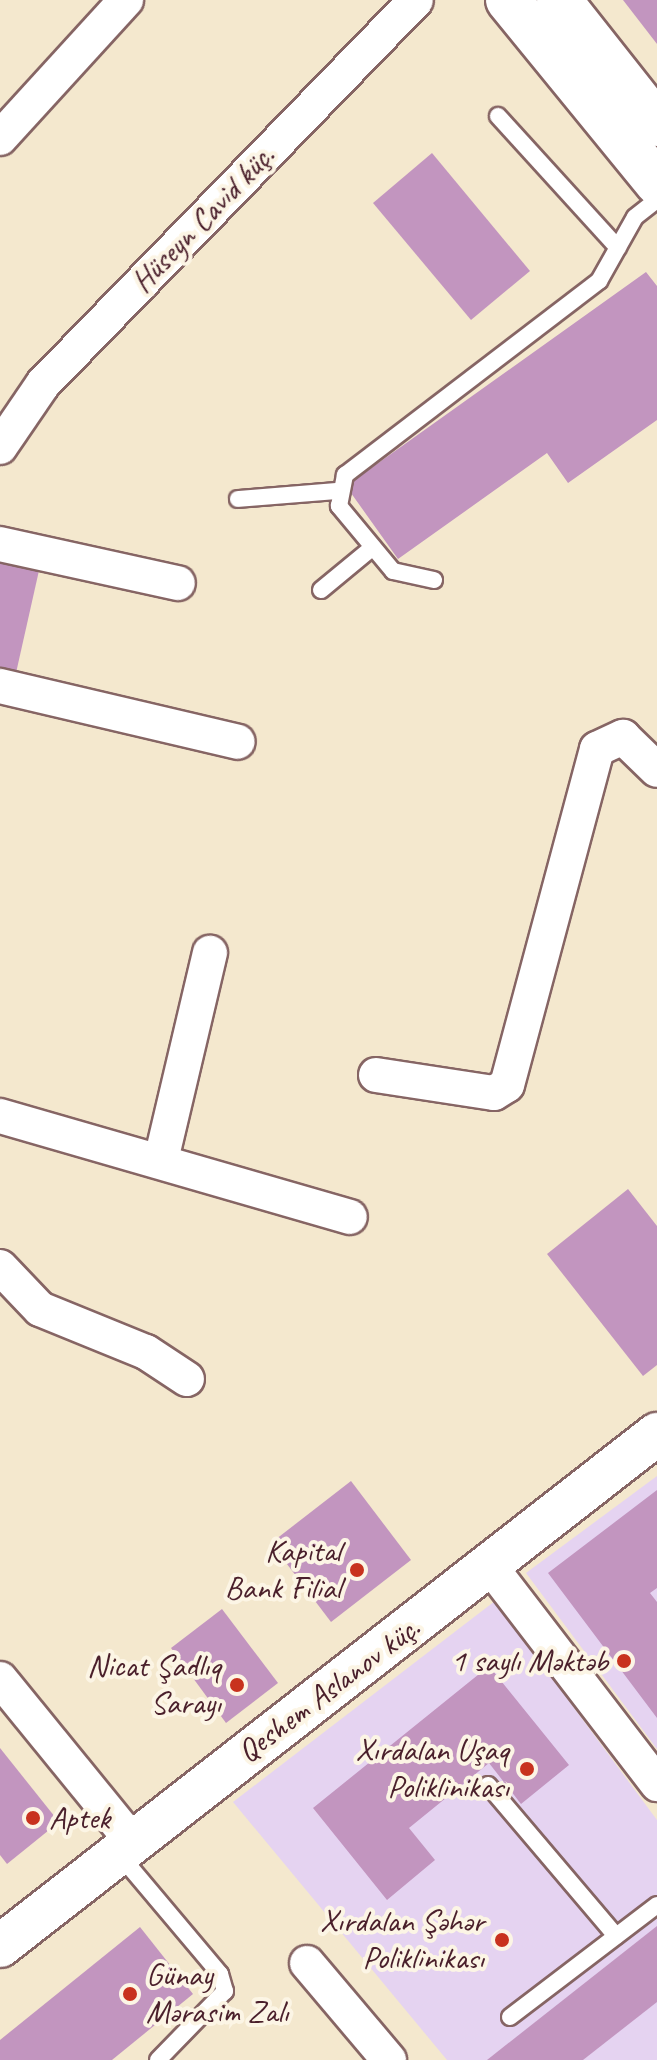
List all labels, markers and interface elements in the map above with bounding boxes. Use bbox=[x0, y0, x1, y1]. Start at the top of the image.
street label: Hüseyn Cavid küç. bbox=[123, 137, 283, 301]
place label: Kapital Bank Filial bbox=[226, 1533, 341, 1608]
marker: Kapital Bank Filial bbox=[348, 1561, 366, 1579]
street label: Qeshem Aslanov küç. bbox=[230, 1609, 428, 1771]
place label: 1 saylı Məktəb bbox=[451, 1642, 608, 1680]
place label: Nicat Şadlıq Sarayı bbox=[87, 1648, 221, 1723]
marker: 1 saylı Məktəb bbox=[615, 1652, 633, 1670]
marker: Nicat Şadlıq Sarayı bbox=[228, 1676, 246, 1694]
place label: Xırdalan Uşaq Poliklinikası bbox=[355, 1732, 509, 1807]
marker: Xırdalan Uşaq Poliklinikası bbox=[516, 1758, 538, 1780]
place label: Aptek bbox=[49, 1799, 110, 1837]
marker: Aptek bbox=[24, 1809, 42, 1827]
place label: Xırdalan Şəhər Poliklinikası bbox=[320, 1903, 484, 1978]
marker: Xırdalan Şəhər Poliklinikası bbox=[491, 1929, 513, 1951]
place label: Günay Mərasim Zalı bbox=[146, 1957, 289, 2032]
marker: Günay Mərasim Zalı bbox=[121, 1985, 139, 2003]

